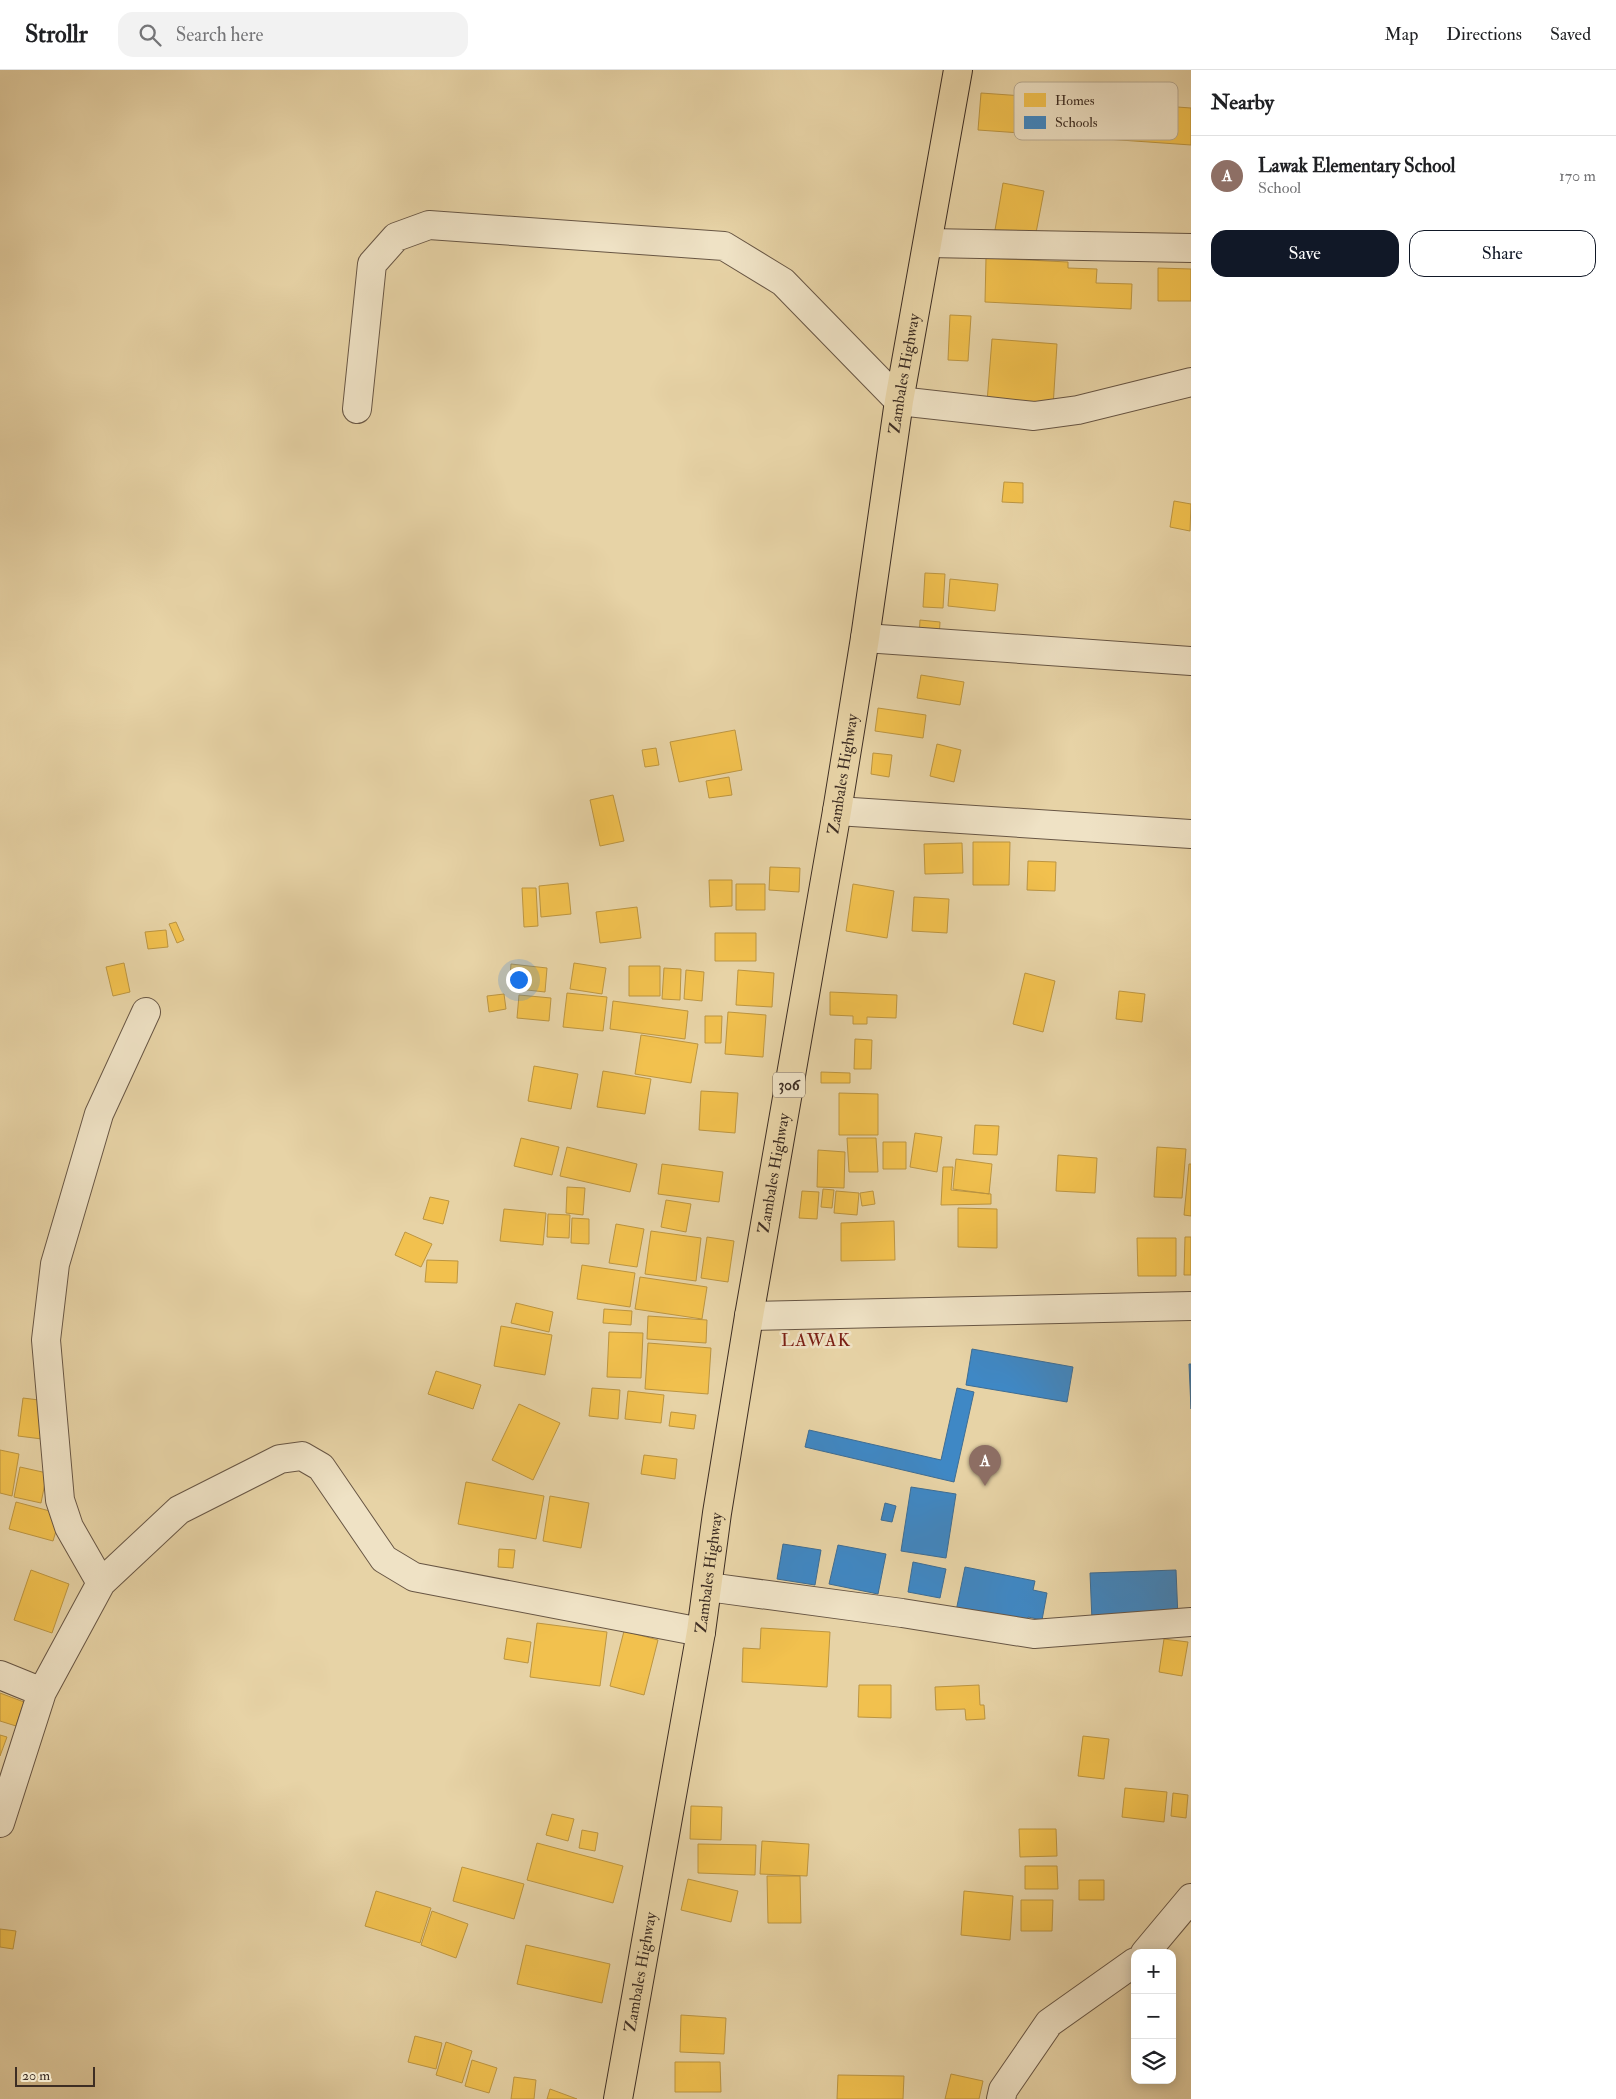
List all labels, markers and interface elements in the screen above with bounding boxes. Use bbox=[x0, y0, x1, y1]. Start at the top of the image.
search box bbox=[118, 12, 468, 57]
text: Strollr bbox=[25, 19, 88, 50]
icon: search bbox=[136, 21, 164, 49]
text: Search here bbox=[176, 23, 264, 47]
text: Map bbox=[1385, 23, 1418, 46]
text: Directions bbox=[1446, 23, 1522, 46]
text: Saved bbox=[1550, 23, 1591, 46]
legend bbox=[1014, 82, 1178, 140]
text: Nearby bbox=[1211, 89, 1274, 116]
text: Homes bbox=[1055, 92, 1095, 109]
text: Schools bbox=[1055, 114, 1098, 131]
text: Lawak Elementary School bbox=[1258, 154, 1455, 178]
text: A bbox=[1222, 166, 1232, 186]
text: 170 m bbox=[1559, 166, 1596, 186]
text: School bbox=[1258, 178, 1301, 198]
button: Save bbox=[1211, 230, 1399, 277]
button: Share bbox=[1409, 230, 1596, 277]
street label: Zambales Highway bbox=[884, 311, 925, 435]
street label: Zambales Highway bbox=[823, 711, 863, 836]
your location bbox=[506, 967, 532, 993]
road number: 306 bbox=[773, 1072, 805, 1098]
street label: Zambales Highway bbox=[754, 1111, 794, 1235]
district label: LAWAK bbox=[781, 1329, 851, 1352]
pin: A bbox=[969, 1445, 1001, 1486]
street label: Zambales Highway bbox=[691, 1510, 727, 1634]
street label: Zambales Highway bbox=[620, 1909, 661, 2034]
map controls bbox=[1131, 1949, 1176, 2084]
button: + bbox=[1131, 1949, 1176, 1994]
button: − bbox=[1131, 1994, 1176, 2039]
button: layers bbox=[1131, 2039, 1176, 2084]
scale bar bbox=[15, 2064, 95, 2087]
text: 20 m bbox=[22, 2067, 50, 2084]

